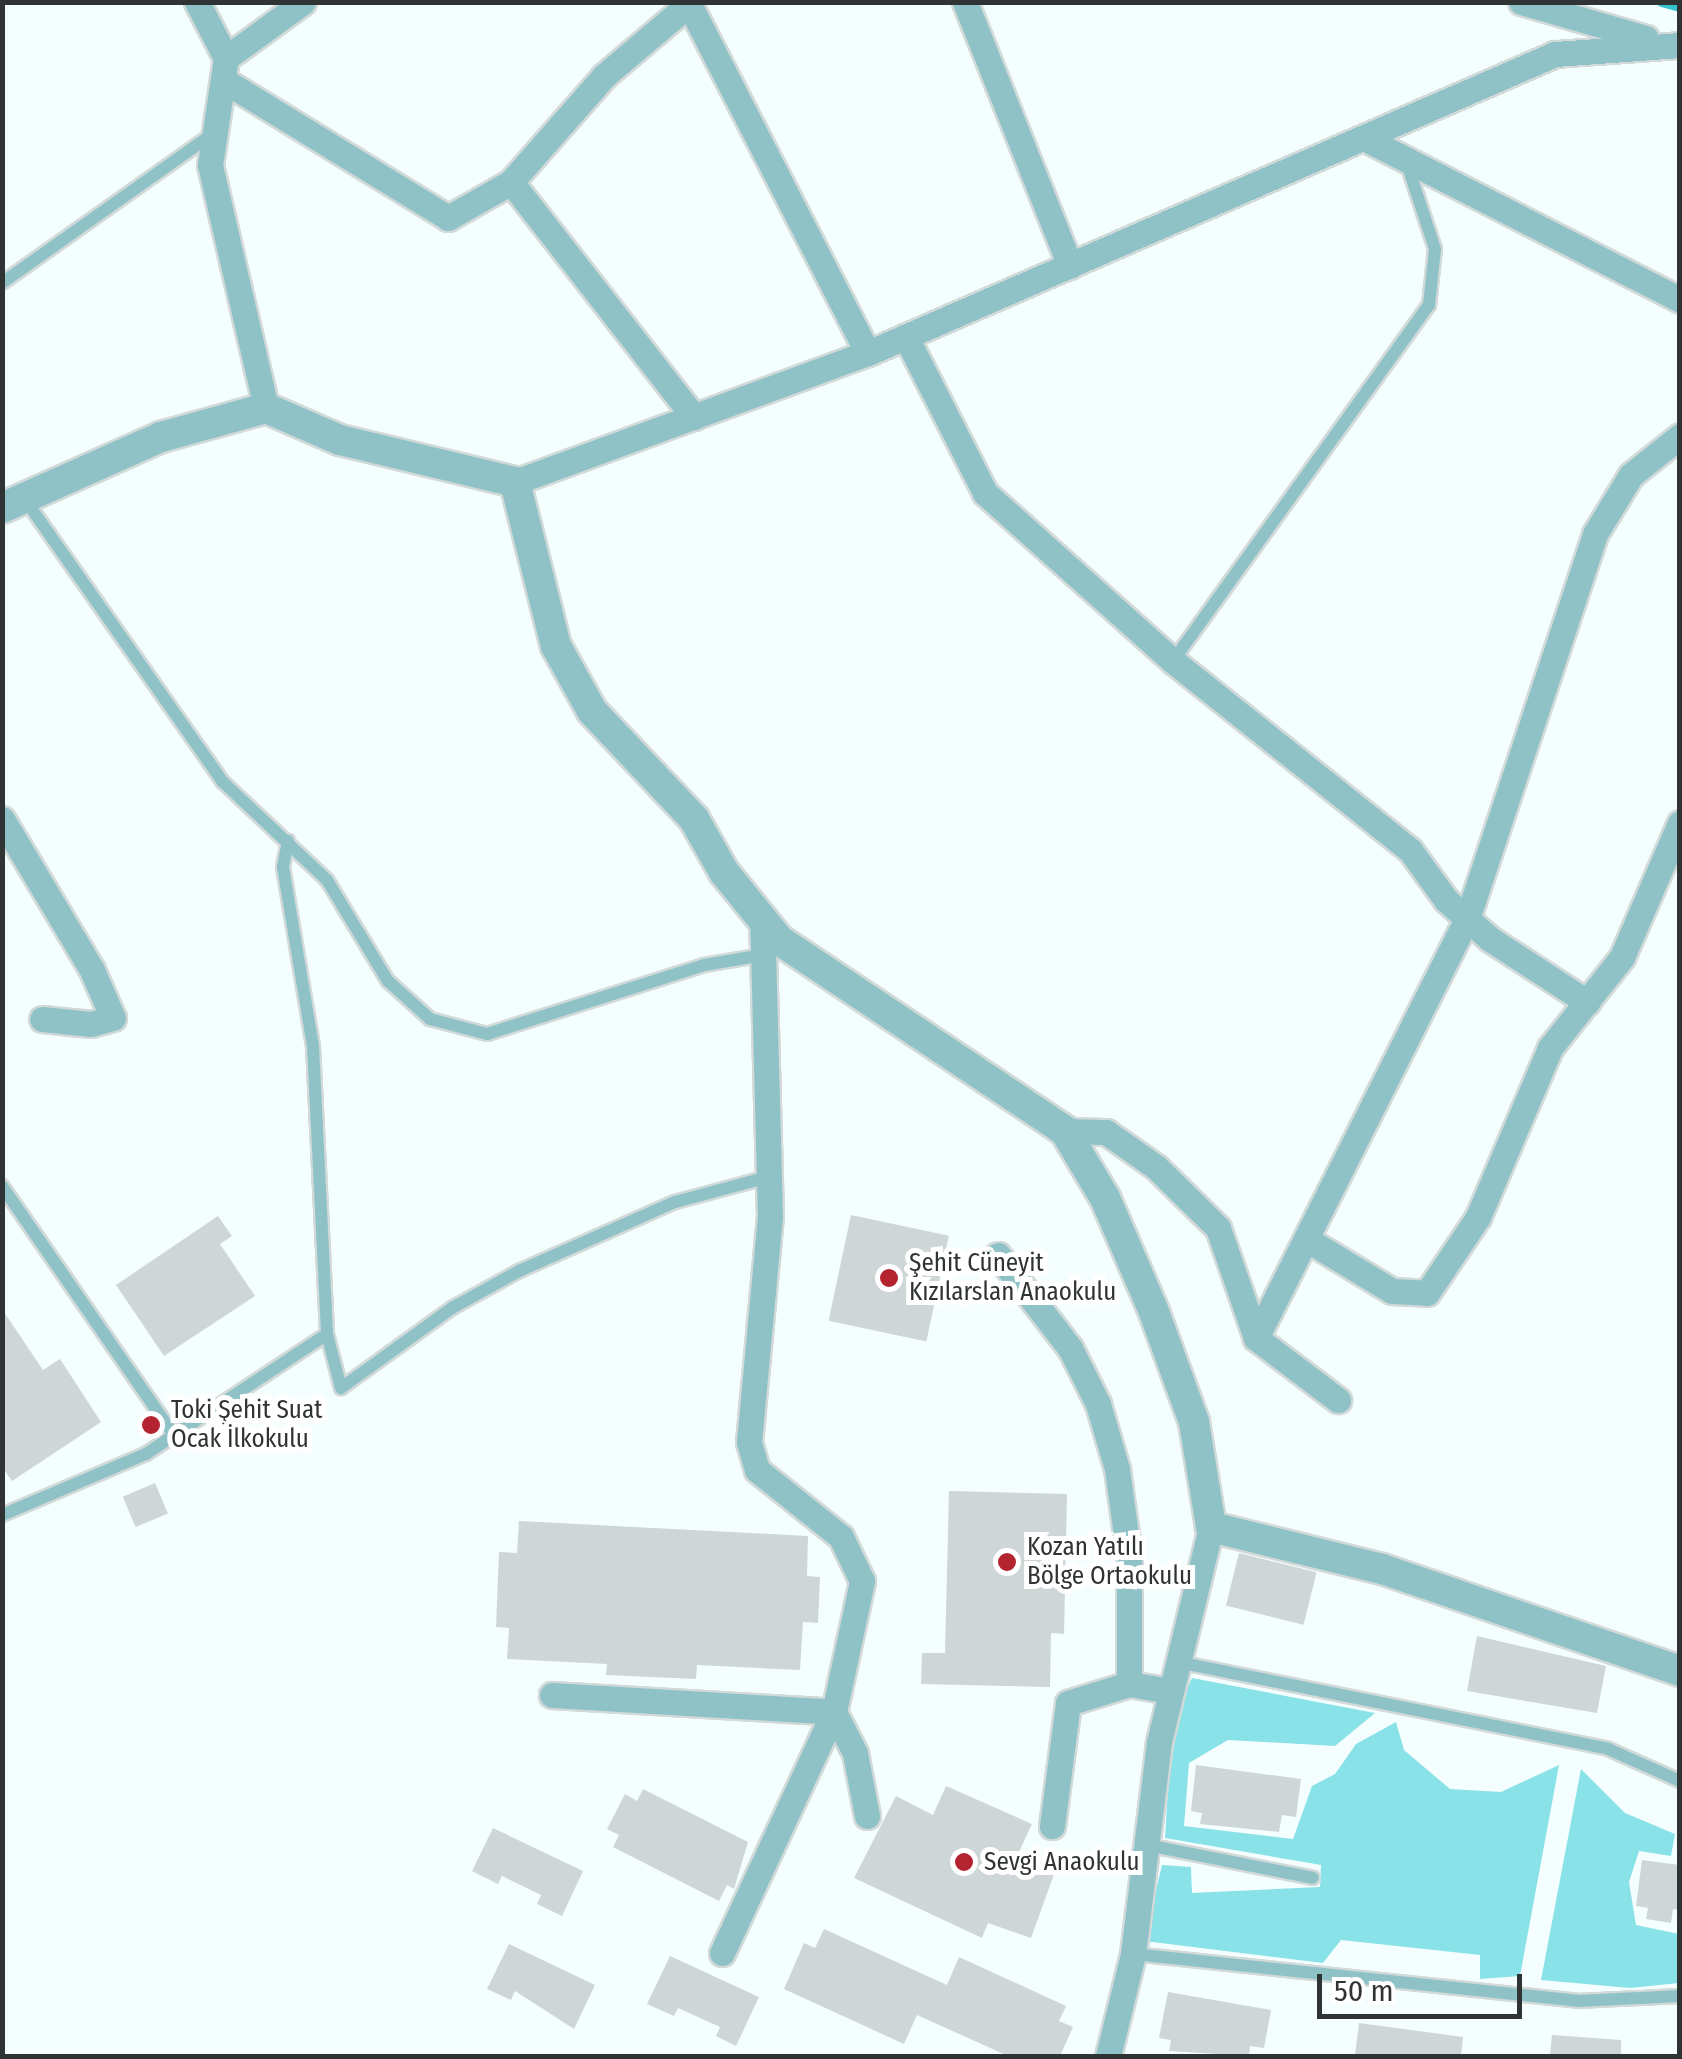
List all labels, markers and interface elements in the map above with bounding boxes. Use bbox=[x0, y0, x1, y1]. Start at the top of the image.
place label: Şehit Cüneyit Kızılarslan Anaokulu bbox=[909, 1249, 1116, 1308]
marker: Şehit Cüneyit Kızılarslan Anaokulu bbox=[878, 1267, 900, 1289]
place label: Toki Şehit Suat Ocak İlkokulu bbox=[171, 1396, 322, 1455]
marker: Toki Şehit Suat Ocak İlkokulu bbox=[140, 1414, 162, 1436]
place label: Kozan Yatılı Bölge Ortaokulu bbox=[1027, 1533, 1192, 1592]
marker: Kozan Yatılı Bölge Ortaokulu bbox=[996, 1551, 1018, 1573]
place label: Sevgi Anaokulu bbox=[984, 1847, 1140, 1877]
marker: Sevgi Anaokulu bbox=[953, 1851, 975, 1873]
scale bar bbox=[1322, 1954, 1527, 2016]
text: 50 m bbox=[1334, 1973, 1394, 2009]

